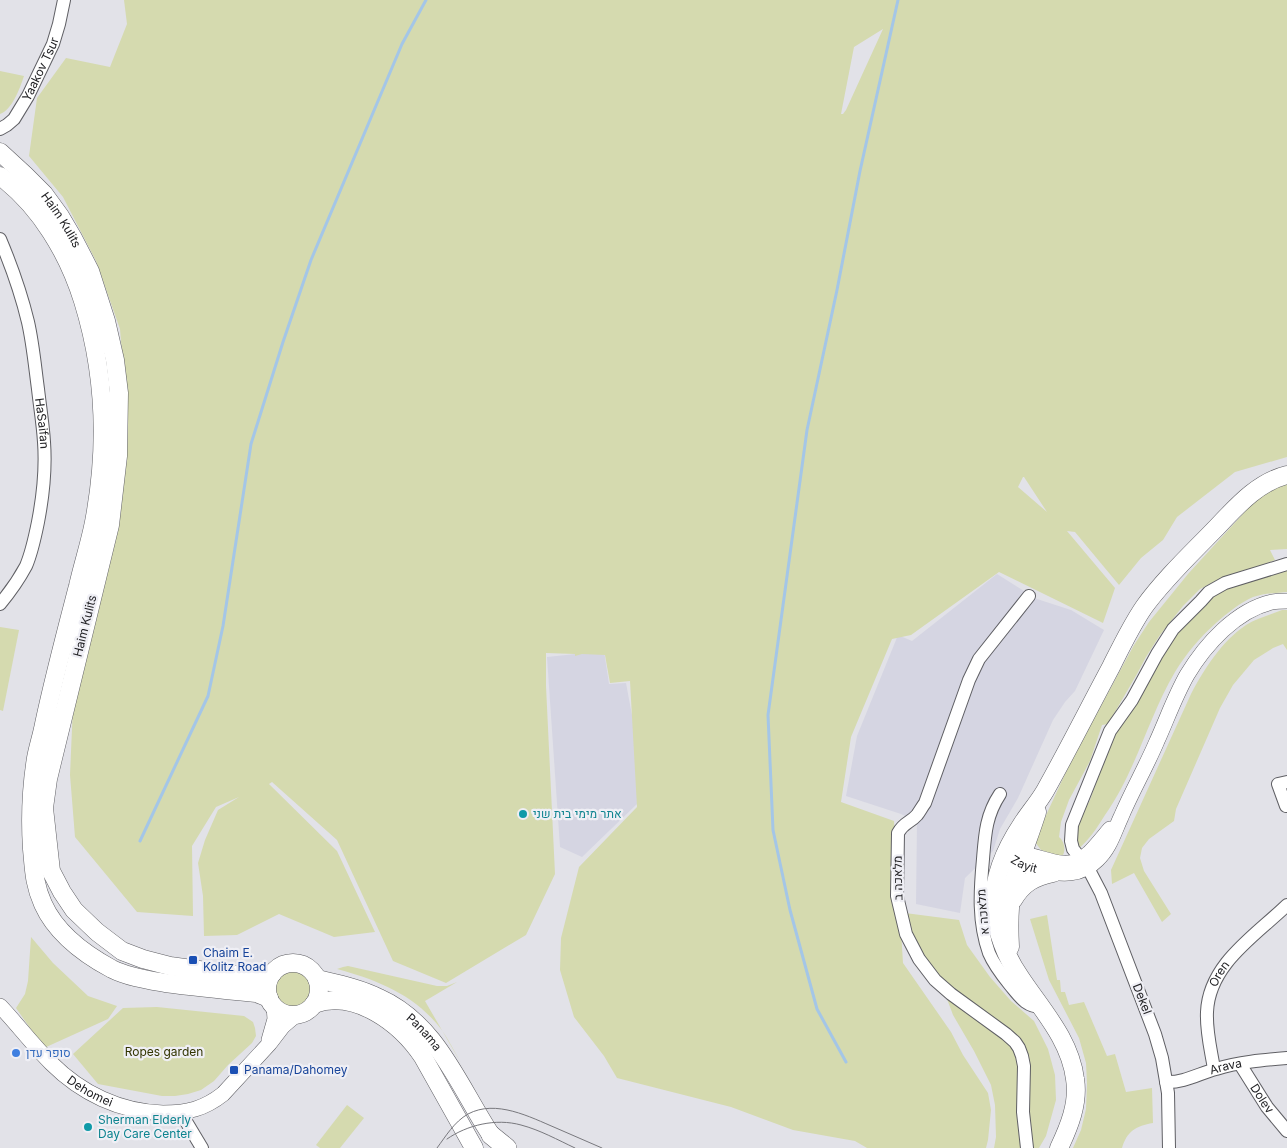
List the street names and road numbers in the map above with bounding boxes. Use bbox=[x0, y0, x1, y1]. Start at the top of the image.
street label: Yaakov Tsur bbox=[19, 35, 62, 104]
street label: Haim Kulits bbox=[38, 189, 85, 250]
street label: HaSaifan bbox=[32, 397, 52, 449]
street label: Haim Kulits bbox=[70, 593, 99, 658]
street label: Zayit bbox=[1008, 852, 1039, 876]
street label: מלאכה ב bbox=[890, 856, 905, 900]
street label: מלאכה א bbox=[973, 888, 992, 936]
street label: Oren bbox=[1205, 958, 1232, 989]
street label: Dekel bbox=[1130, 981, 1155, 1016]
street label: Panama bbox=[404, 1010, 445, 1054]
street label: Arava bbox=[1208, 1055, 1243, 1077]
street label: Dehomei bbox=[64, 1072, 115, 1110]
street label: Dolev bbox=[1247, 1081, 1277, 1117]

